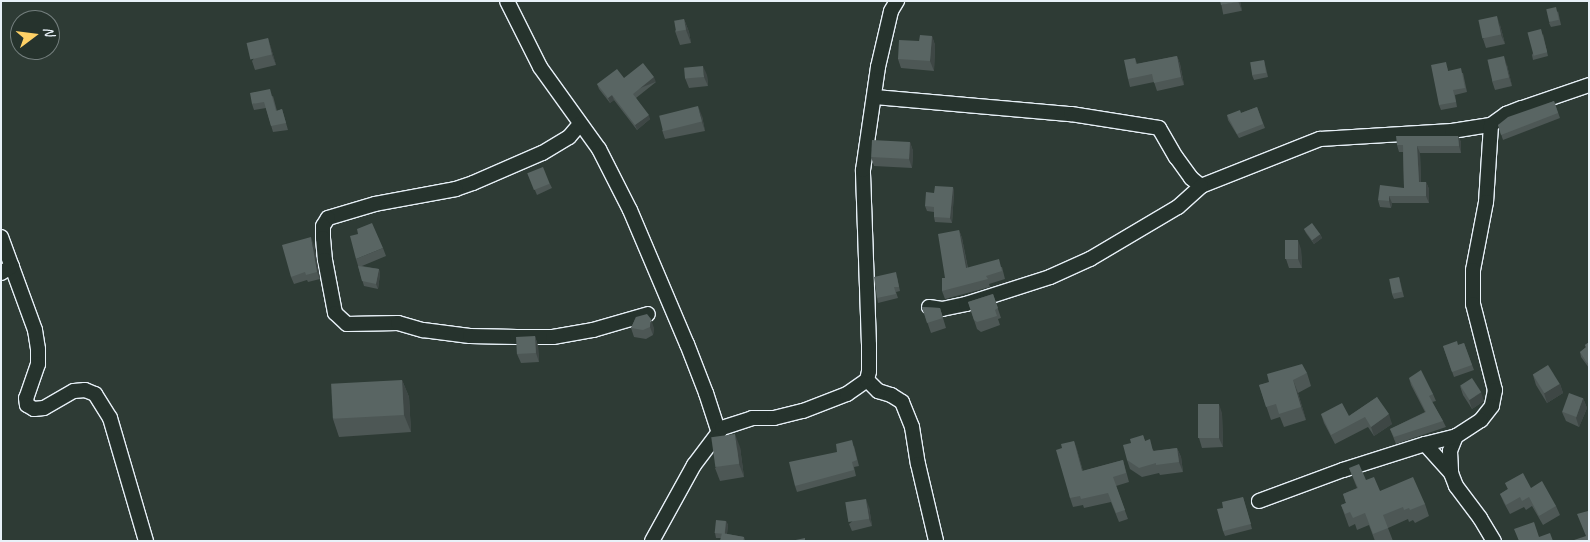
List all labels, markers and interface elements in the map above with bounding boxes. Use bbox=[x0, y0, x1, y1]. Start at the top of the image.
north arrow bbox=[10, 10, 60, 60]
text: N bbox=[40, 25, 58, 38]

